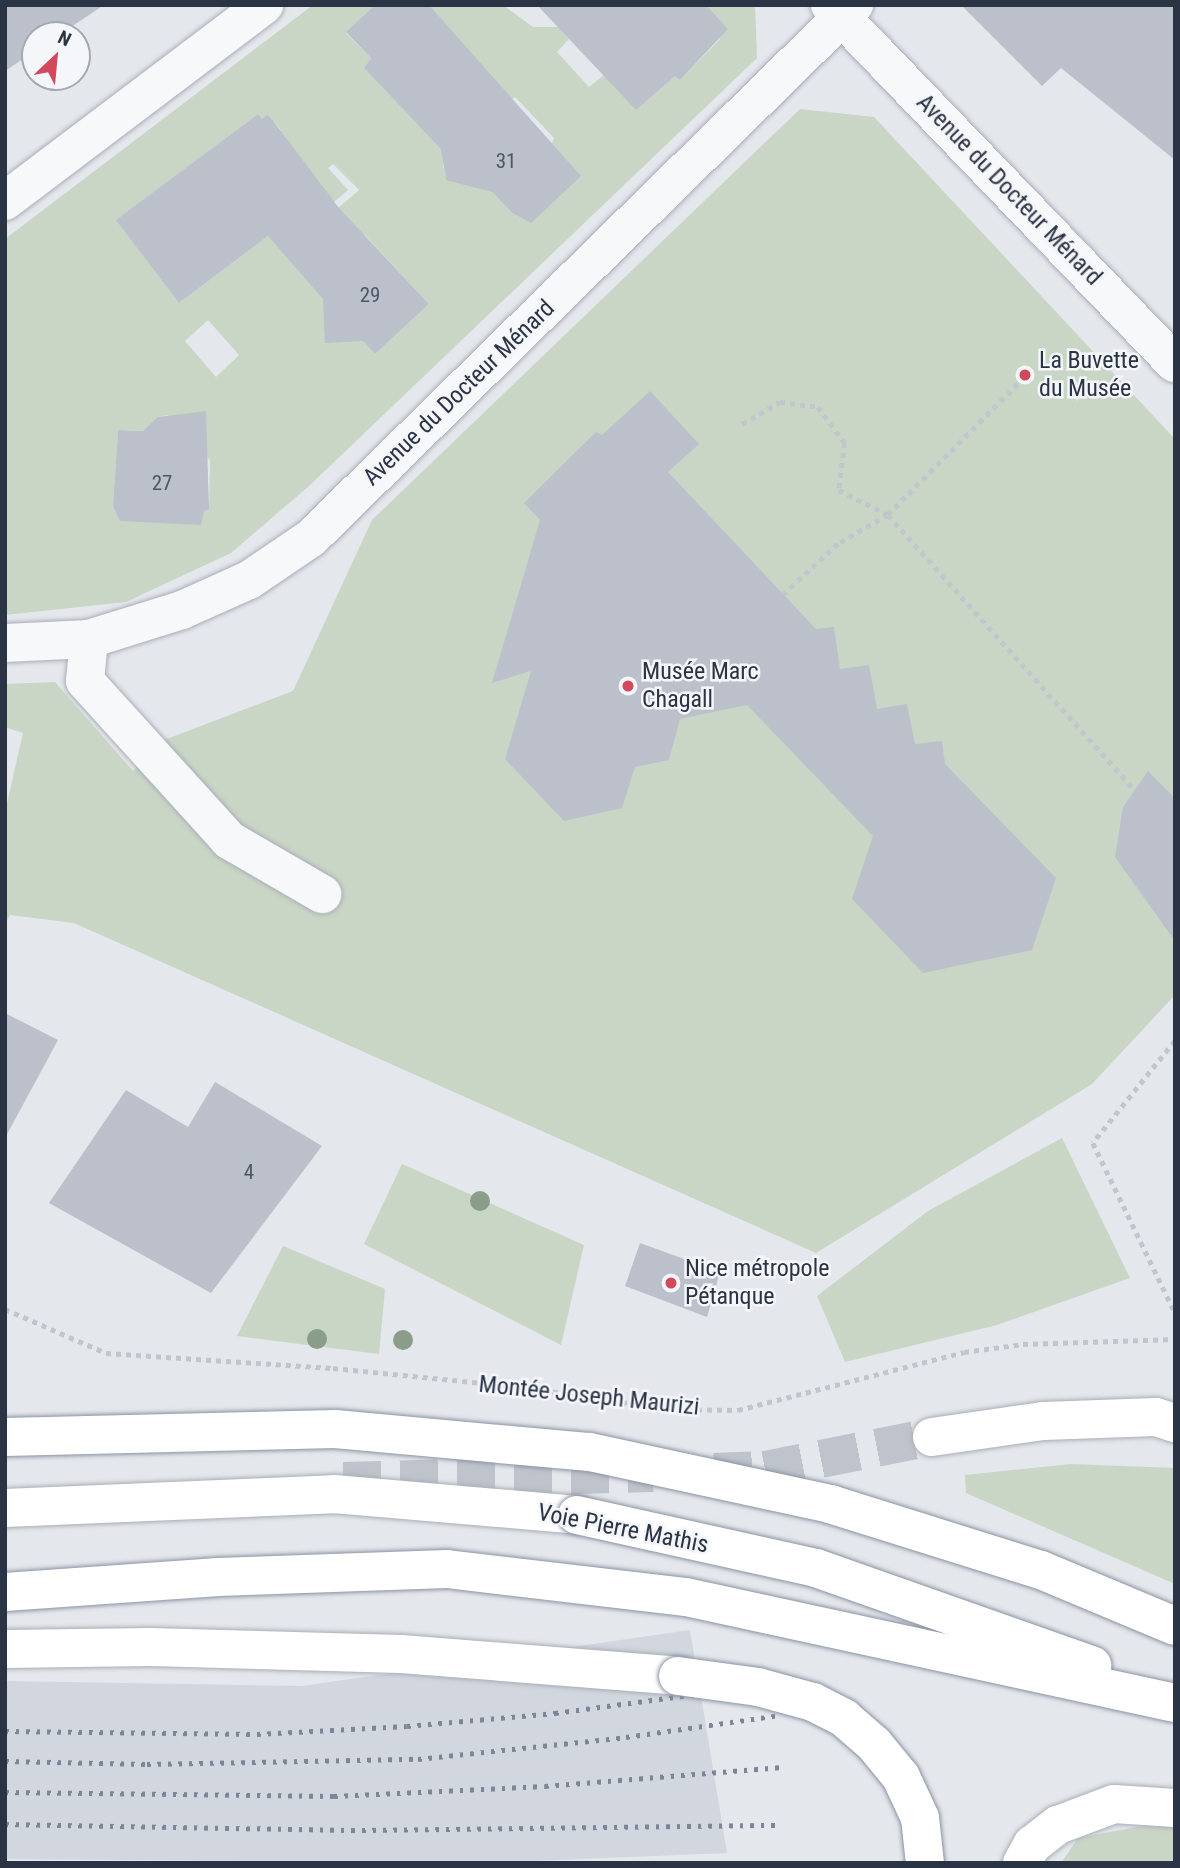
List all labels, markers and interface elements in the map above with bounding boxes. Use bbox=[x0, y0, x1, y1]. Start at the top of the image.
north arrow bbox=[21, 21, 91, 91]
text: N bbox=[54, 26, 75, 51]
street label: Avenue du Docteur Ménard bbox=[910, 88, 1108, 292]
house number: 31 bbox=[496, 148, 516, 174]
house number: 29 bbox=[360, 282, 380, 308]
street label: Avenue du Docteur Ménard bbox=[357, 294, 561, 492]
place label: La Buvette du Musée bbox=[1039, 347, 1139, 403]
marker: La Buvette du Musée bbox=[1017, 367, 1033, 383]
house number: 27 bbox=[152, 470, 172, 496]
place label: Musée Marc Chagall bbox=[642, 658, 758, 714]
marker: Musée Marc Chagall bbox=[620, 678, 636, 694]
house number: 4 bbox=[244, 1159, 254, 1185]
place label: Nice métropole Pétanque bbox=[685, 1255, 829, 1311]
marker: Nice métropole Pétanque bbox=[663, 1275, 679, 1291]
street label: Montée Joseph Maurizi bbox=[477, 1370, 701, 1422]
street label: Voie Pierre Mathis bbox=[535, 1498, 711, 1560]

